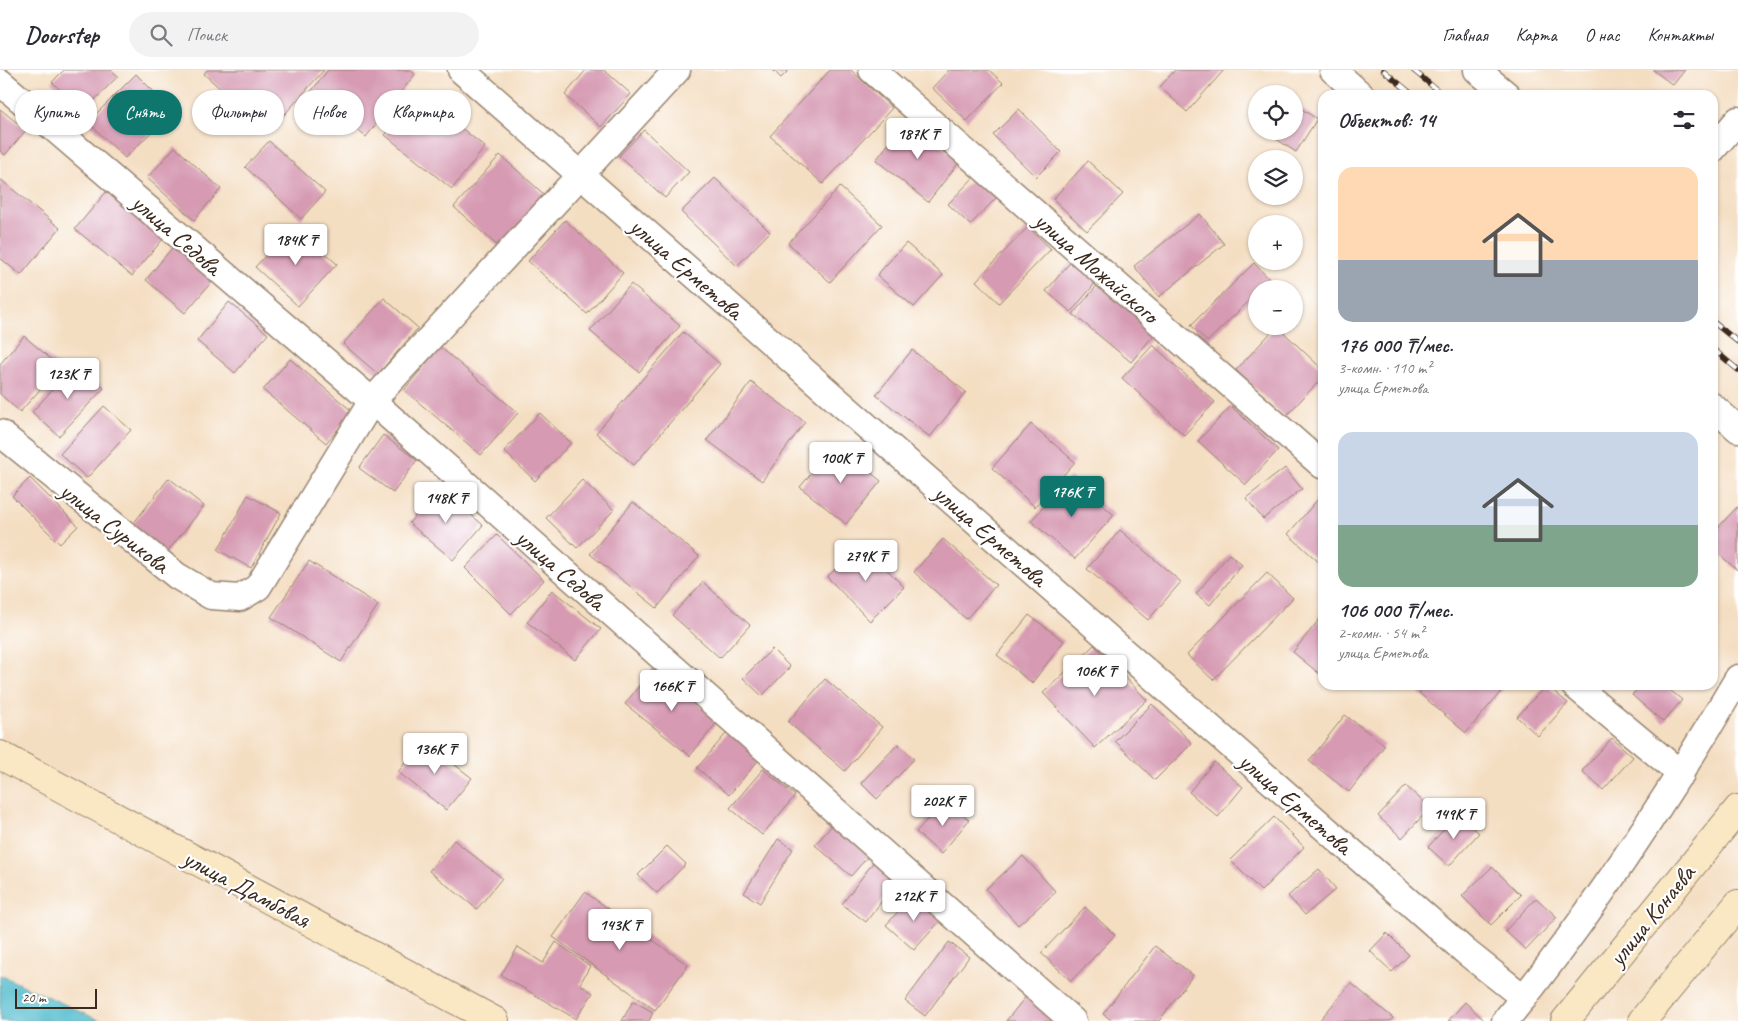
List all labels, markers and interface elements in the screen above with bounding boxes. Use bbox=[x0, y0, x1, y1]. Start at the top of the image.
search box bbox=[129, 12, 479, 57]
text: Doorstep bbox=[25, 20, 99, 50]
icon: search bbox=[147, 21, 175, 49]
text: Поиск bbox=[187, 23, 227, 47]
text: Главная bbox=[1443, 24, 1488, 46]
text: Карта bbox=[1516, 24, 1557, 46]
text: О нас bbox=[1585, 24, 1620, 46]
text: Контакты bbox=[1648, 24, 1713, 46]
map controls bbox=[1248, 85, 1303, 335]
button: locate bbox=[1248, 85, 1303, 140]
chip: Купить bbox=[15, 90, 97, 135]
chip: Снять bbox=[107, 90, 182, 135]
chip: Фильтры bbox=[192, 90, 284, 135]
chip: Новое bbox=[294, 90, 364, 135]
chip: Квартира bbox=[374, 90, 471, 135]
icon: filters bbox=[1670, 106, 1698, 134]
text: Объектов: 14 bbox=[1338, 107, 1435, 133]
pin: 187K ₸ bbox=[877, 118, 959, 160]
text: 187K ₸ bbox=[897, 124, 939, 144]
button: layers bbox=[1248, 150, 1303, 205]
street label: улица Седова bbox=[123, 186, 230, 284]
icon: home bbox=[1473, 200, 1563, 290]
street label: улица Можайского bbox=[1026, 204, 1168, 333]
street label: улица Ерметова bbox=[621, 209, 752, 329]
button: + bbox=[1248, 215, 1303, 270]
pin: 184K ₸ bbox=[255, 224, 337, 266]
text: 184K ₸ bbox=[275, 230, 317, 250]
button: − bbox=[1248, 280, 1303, 335]
text: 176 000 ₸/мес. bbox=[1338, 332, 1453, 358]
pin: 123K ₸ bbox=[27, 358, 109, 400]
text: 3-комн. · 110 m² bbox=[1338, 358, 1431, 378]
text: 123K ₸ bbox=[47, 364, 89, 384]
text: улица Ерметова bbox=[1338, 378, 1428, 398]
pin: 100K ₸ bbox=[800, 442, 882, 484]
text: 100K ₸ bbox=[820, 448, 862, 468]
icon: home bbox=[1473, 465, 1563, 555]
street label: улица Сурикова bbox=[51, 474, 177, 582]
street label: улица Ерметова bbox=[925, 476, 1056, 596]
pin: 176K ₸ bbox=[1031, 476, 1113, 518]
pin: 148K ₸ bbox=[405, 482, 487, 524]
text: 176K ₸ bbox=[1051, 482, 1093, 502]
text: 148K ₸ bbox=[425, 488, 467, 508]
street label: улица Седова bbox=[507, 521, 614, 619]
pin: 279K ₸ bbox=[825, 540, 907, 582]
text: 279K ₸ bbox=[845, 546, 887, 566]
text: 106 000 ₸/мес. bbox=[1338, 597, 1453, 623]
text: 2-комн. · 54 m² bbox=[1338, 623, 1424, 643]
text: улица Ерметова bbox=[1338, 643, 1428, 663]
pin: 106K ₸ bbox=[1054, 654, 1136, 697]
text: 106K ₸ bbox=[1074, 661, 1116, 681]
pin: 166K ₸ bbox=[631, 670, 713, 712]
text: 166K ₸ bbox=[651, 676, 693, 696]
pin: 136K ₸ bbox=[394, 732, 476, 775]
text: 136K ₸ bbox=[414, 739, 456, 759]
street label: улица Ерметова bbox=[1230, 744, 1361, 864]
pin: 202K ₸ bbox=[902, 784, 984, 827]
text: 202K ₸ bbox=[922, 791, 964, 811]
pin: 149K ₸ bbox=[1413, 798, 1495, 840]
text: 149K ₸ bbox=[1433, 804, 1475, 824]
street label: улица Дамбовая bbox=[176, 841, 316, 936]
street label: улица Конаева bbox=[1600, 857, 1704, 974]
pin: 212K ₸ bbox=[873, 880, 955, 922]
text: 212K ₸ bbox=[893, 886, 935, 906]
pin: 143K ₸ bbox=[579, 908, 661, 951]
text: 143K ₸ bbox=[599, 915, 641, 935]
scale bar bbox=[15, 986, 98, 1009]
text: 20 m bbox=[22, 989, 46, 1006]

